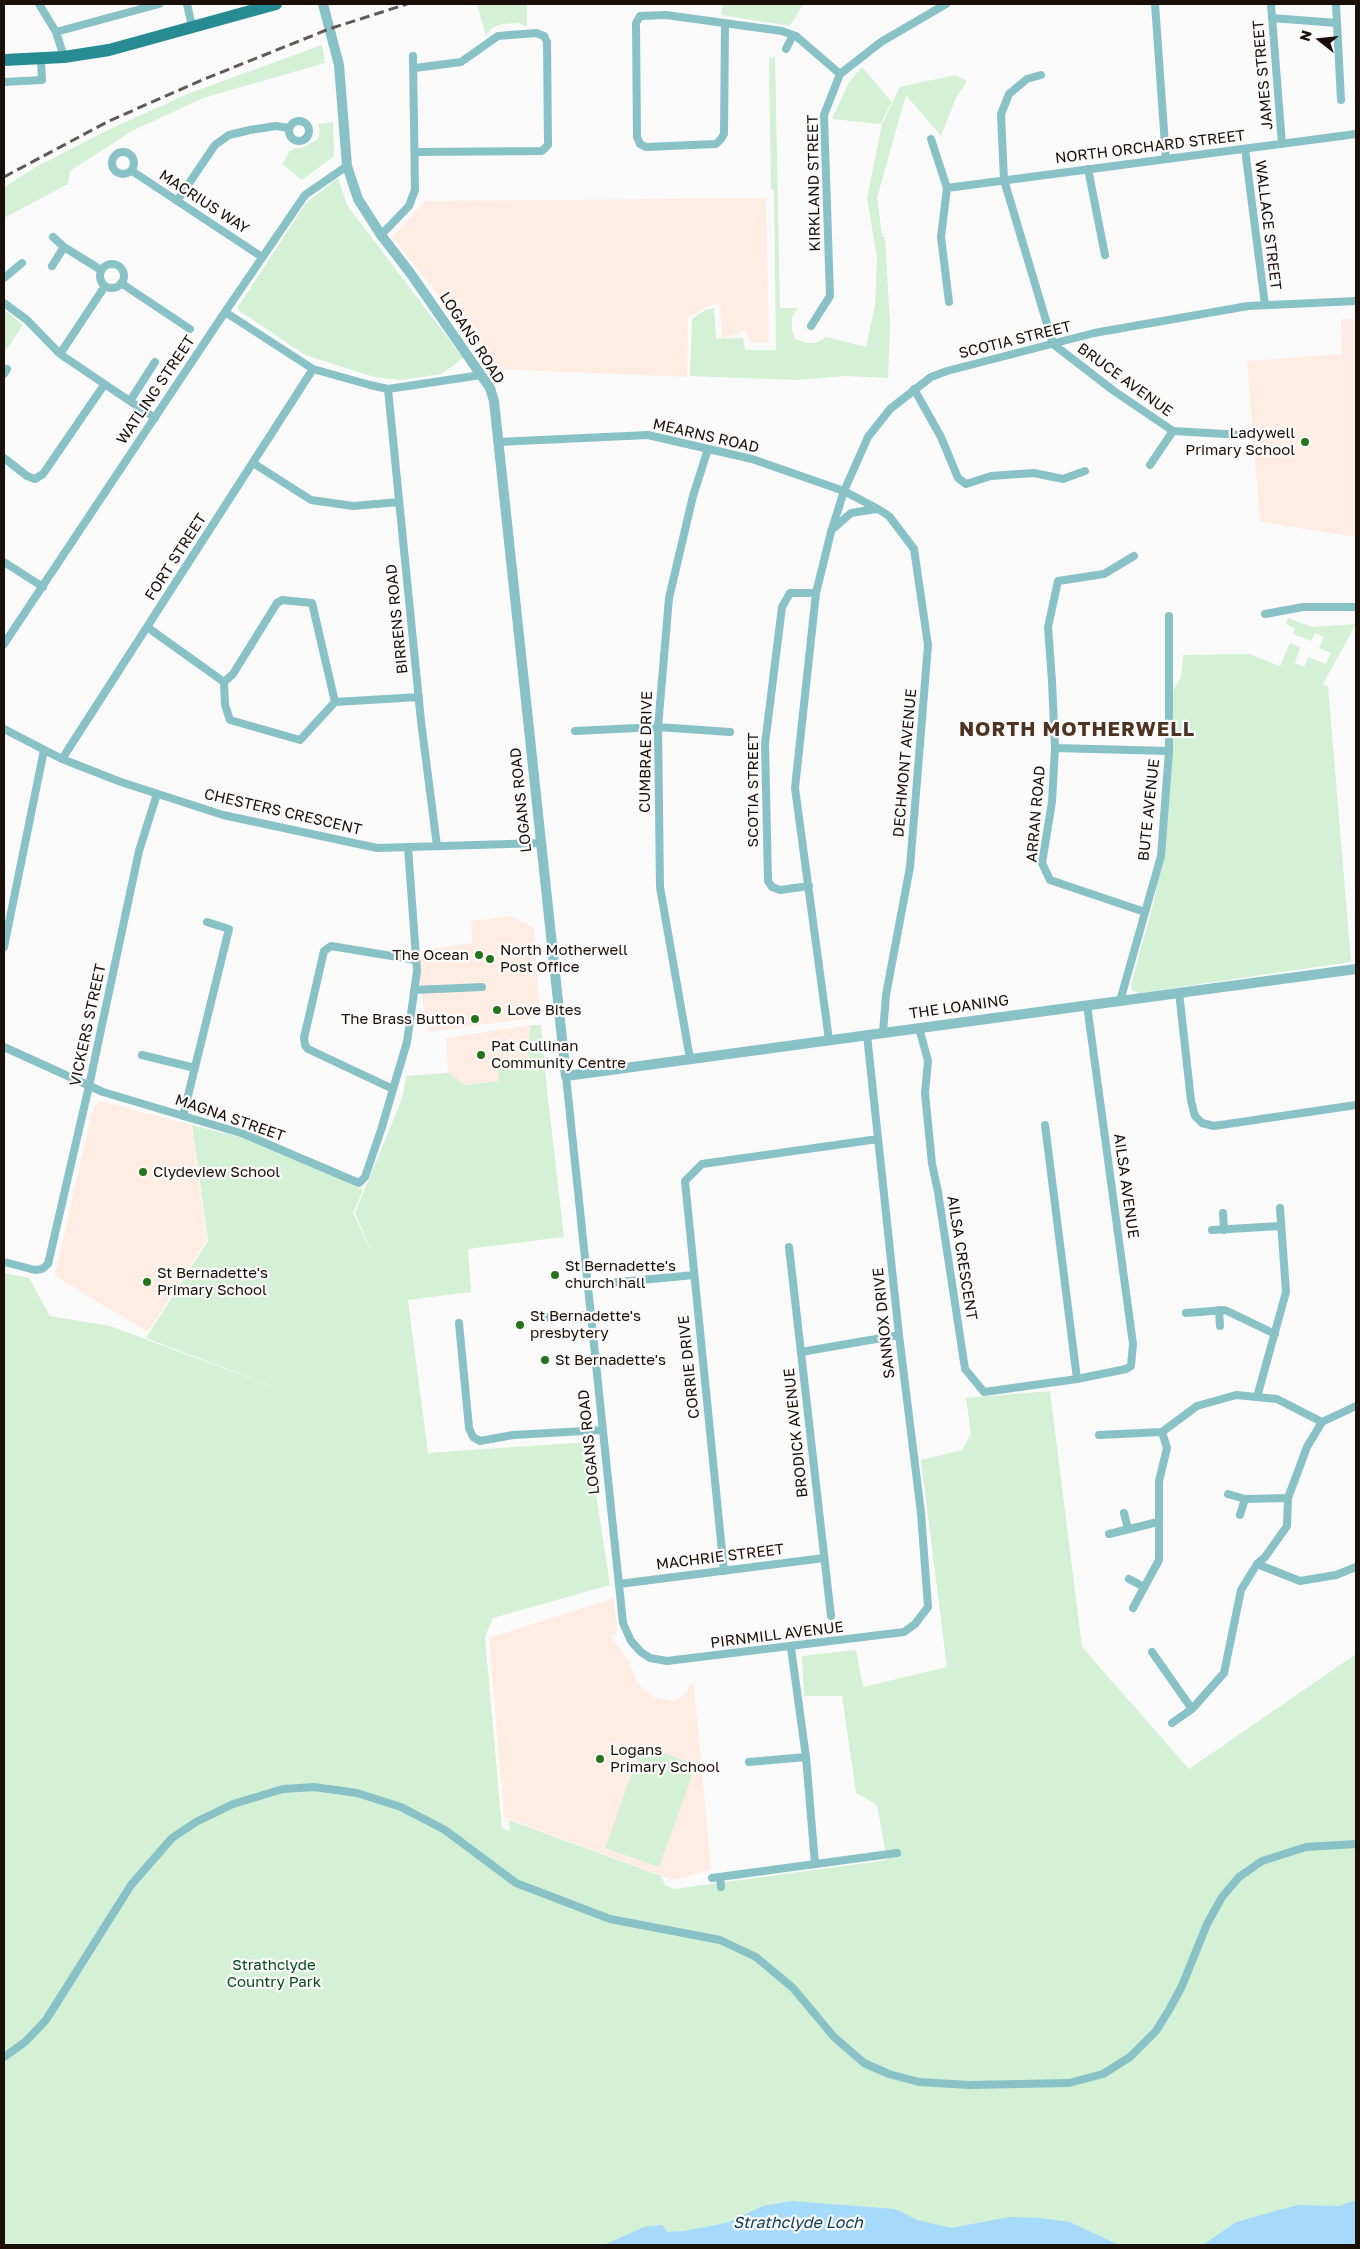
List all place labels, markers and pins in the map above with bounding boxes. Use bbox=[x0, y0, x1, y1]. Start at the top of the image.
place label: Ladywell Primary School bbox=[1185, 424, 1295, 459]
marker: Ladywell Primary School bbox=[1299, 436, 1311, 448]
place label: North Motherwell Post Office bbox=[500, 941, 628, 976]
place label: The Ocean bbox=[392, 946, 469, 964]
marker: The Ocean bbox=[473, 949, 485, 961]
marker: North Motherwell Post Office bbox=[484, 953, 496, 965]
place label: Love Bites bbox=[507, 1001, 581, 1019]
marker: Love Bites bbox=[491, 1004, 503, 1016]
place label: The Brass Button bbox=[341, 1010, 465, 1028]
marker: The Brass Button bbox=[469, 1013, 481, 1025]
place label: Pat Cullinan Community Centre bbox=[491, 1037, 626, 1072]
marker: Pat Cullinan Community Centre bbox=[475, 1049, 487, 1061]
place label: Clydeview School bbox=[153, 1163, 280, 1181]
marker: Clydeview School bbox=[137, 1166, 149, 1178]
place label: St Bernadette's church hall bbox=[565, 1257, 676, 1292]
place label: St Bernadette's Primary School bbox=[157, 1264, 268, 1299]
marker: St Bernadette's church hall bbox=[549, 1269, 561, 1281]
marker: St Bernadette's Primary School bbox=[141, 1276, 153, 1288]
place label: St Bernadette's presbytery bbox=[530, 1307, 641, 1342]
marker: St Bernadette's presbytery bbox=[514, 1319, 526, 1331]
place label: St Bernadette's bbox=[555, 1351, 666, 1369]
marker: St Bernadette's bbox=[539, 1354, 551, 1366]
place label: Logans Primary School bbox=[610, 1741, 720, 1776]
marker: Logans Primary School bbox=[594, 1753, 606, 1765]

